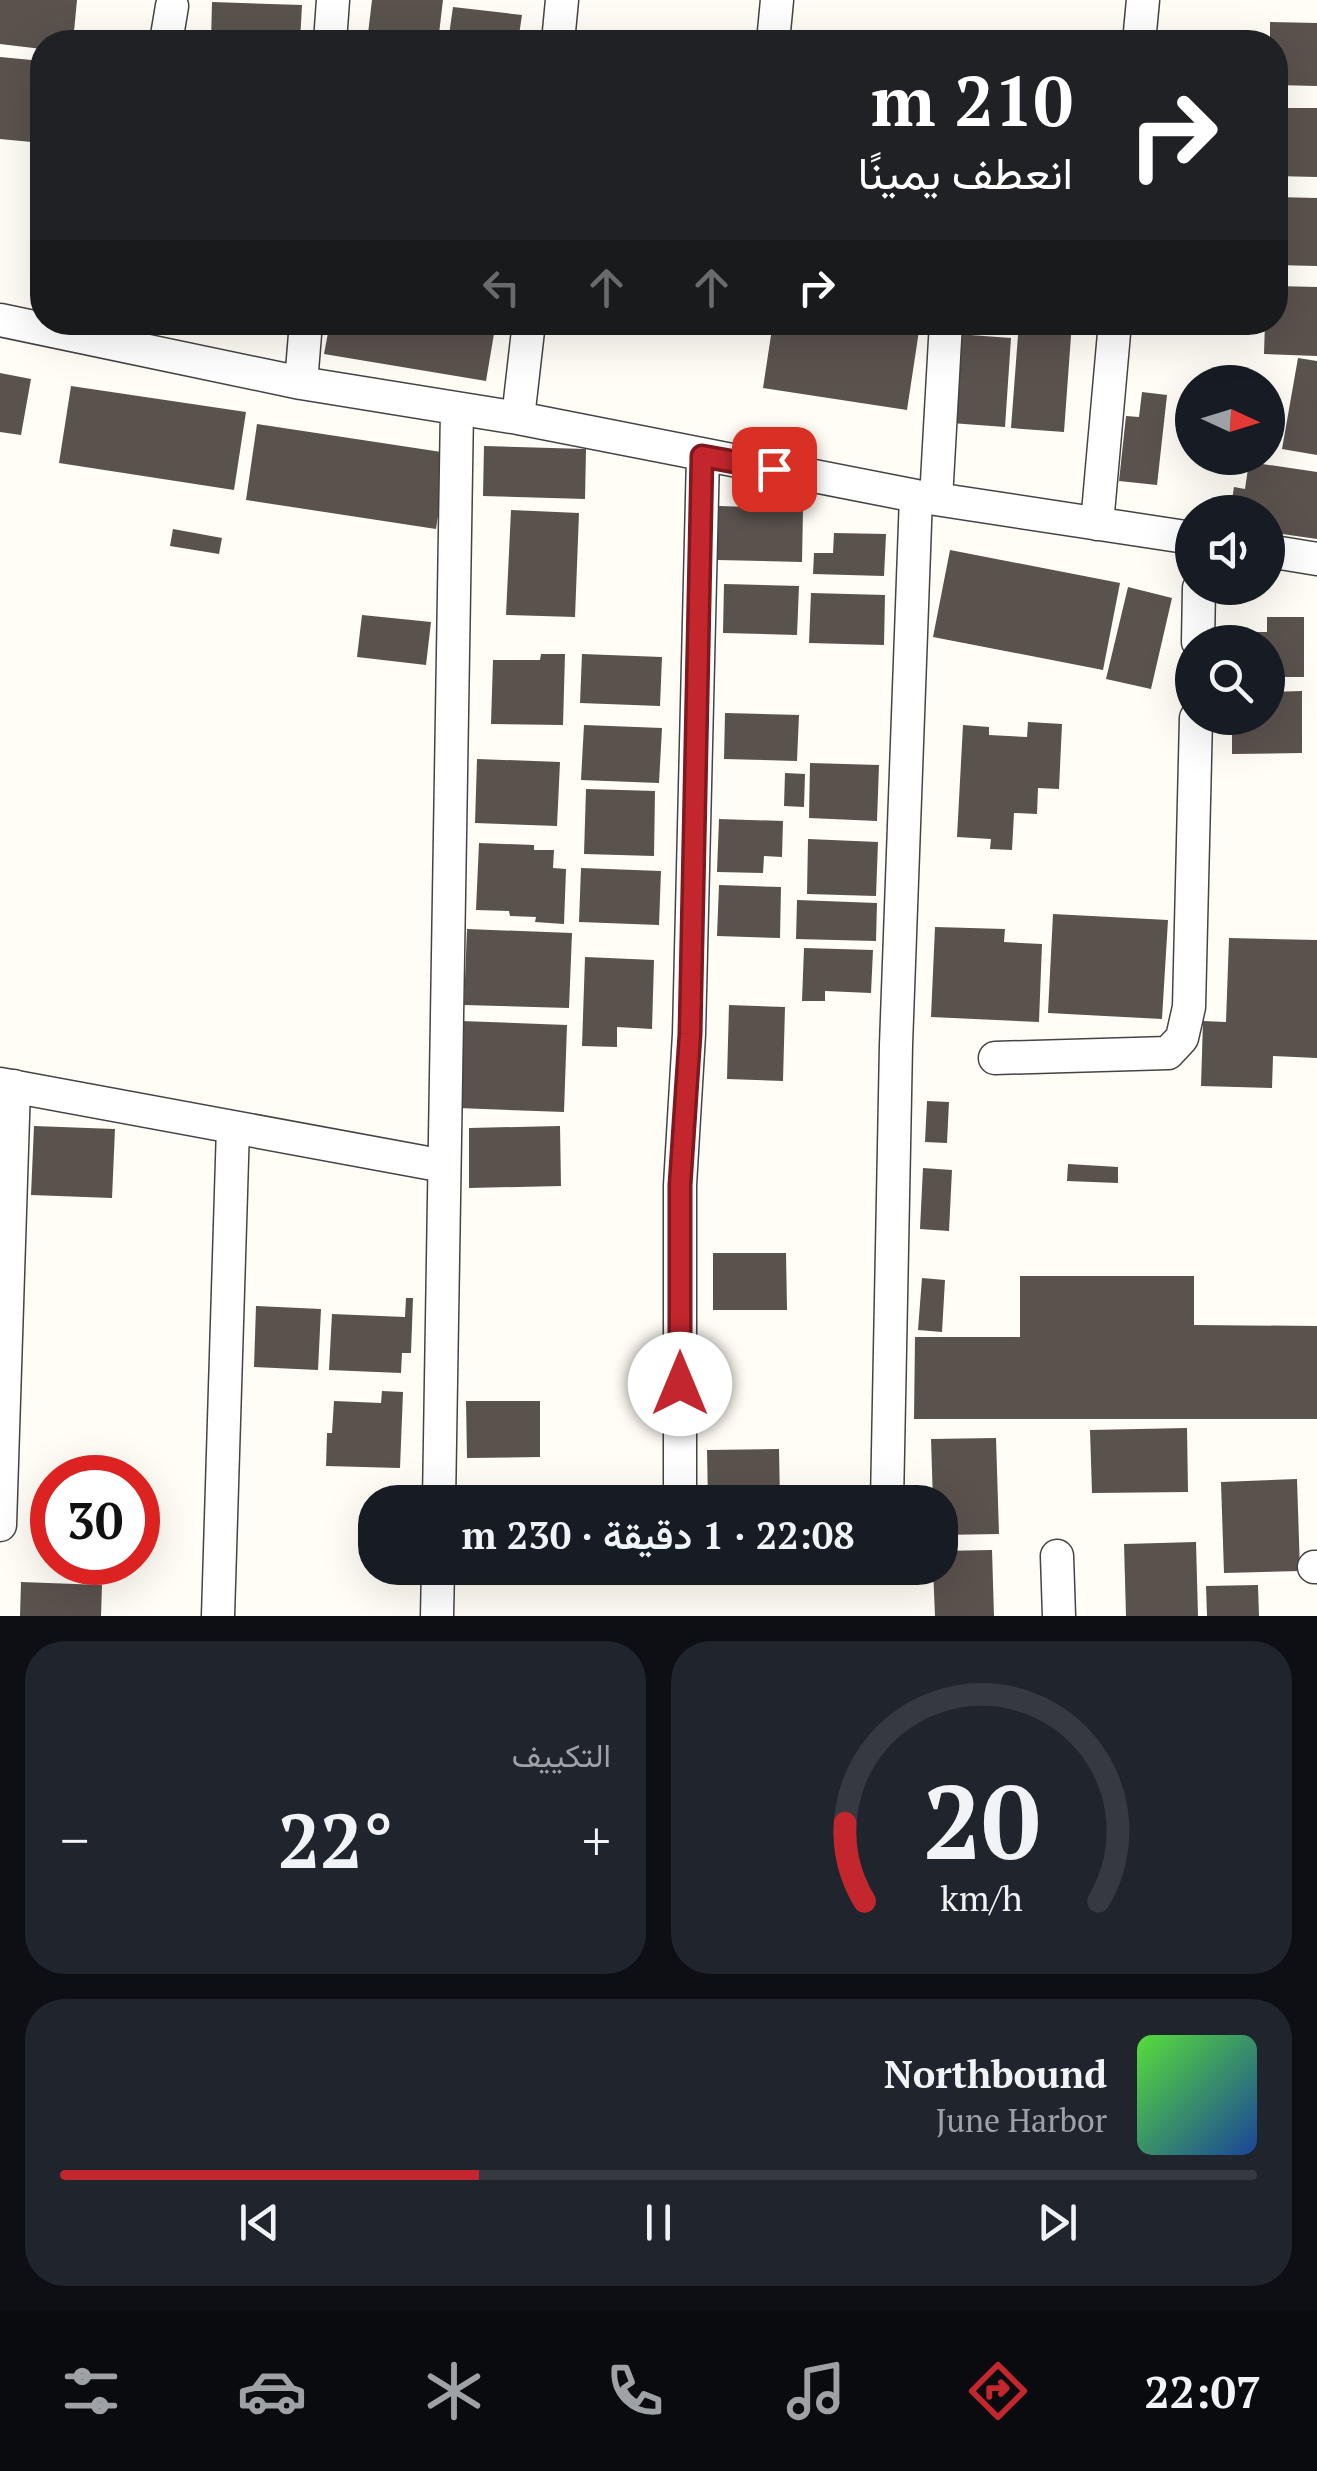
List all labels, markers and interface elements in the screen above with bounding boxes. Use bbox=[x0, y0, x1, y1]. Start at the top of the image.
text: 210 m bbox=[871, 53, 1073, 146]
icon: right bbox=[1108, 70, 1238, 200]
text: انعطف يمينًا bbox=[858, 142, 1073, 202]
icon: left bbox=[474, 260, 529, 315]
icon: ahead bbox=[579, 260, 634, 315]
icon: ahead bbox=[684, 260, 739, 315]
icon: right bbox=[789, 260, 844, 315]
north arrow bbox=[1175, 365, 1285, 475]
map controls bbox=[1175, 365, 1285, 735]
pin bbox=[732, 427, 817, 512]
icon: arrive bbox=[747, 442, 802, 497]
button: sound bbox=[1175, 495, 1285, 605]
button: search bbox=[1175, 625, 1285, 735]
position arrow bbox=[628, 1332, 732, 1436]
speed limit sign: 30 bbox=[30, 1455, 160, 1585]
text: 22:08 · 1 دقيقة · 230 m bbox=[461, 1510, 855, 1560]
text: التكييف bbox=[512, 1734, 611, 1776]
text: 20 bbox=[923, 1751, 1040, 1889]
text: 22° bbox=[278, 1790, 393, 1889]
text: − bbox=[60, 1803, 89, 1876]
text: + bbox=[582, 1803, 611, 1876]
text: km/h bbox=[940, 1874, 1023, 1921]
text: Northbound bbox=[884, 2049, 1107, 2099]
text: June Harbor bbox=[936, 2099, 1107, 2141]
icon: previous bbox=[232, 2195, 287, 2250]
icon: pause bbox=[631, 2195, 686, 2250]
icon: next bbox=[1030, 2195, 1085, 2250]
icon: filters bbox=[56, 2356, 126, 2426]
icon: car bbox=[237, 2356, 307, 2426]
icon: climate bbox=[419, 2356, 489, 2426]
icon: phone bbox=[600, 2356, 670, 2426]
icon: music bbox=[781, 2356, 851, 2426]
icon: directions bbox=[963, 2356, 1033, 2426]
text: 22:07 bbox=[1144, 2361, 1261, 2421]

